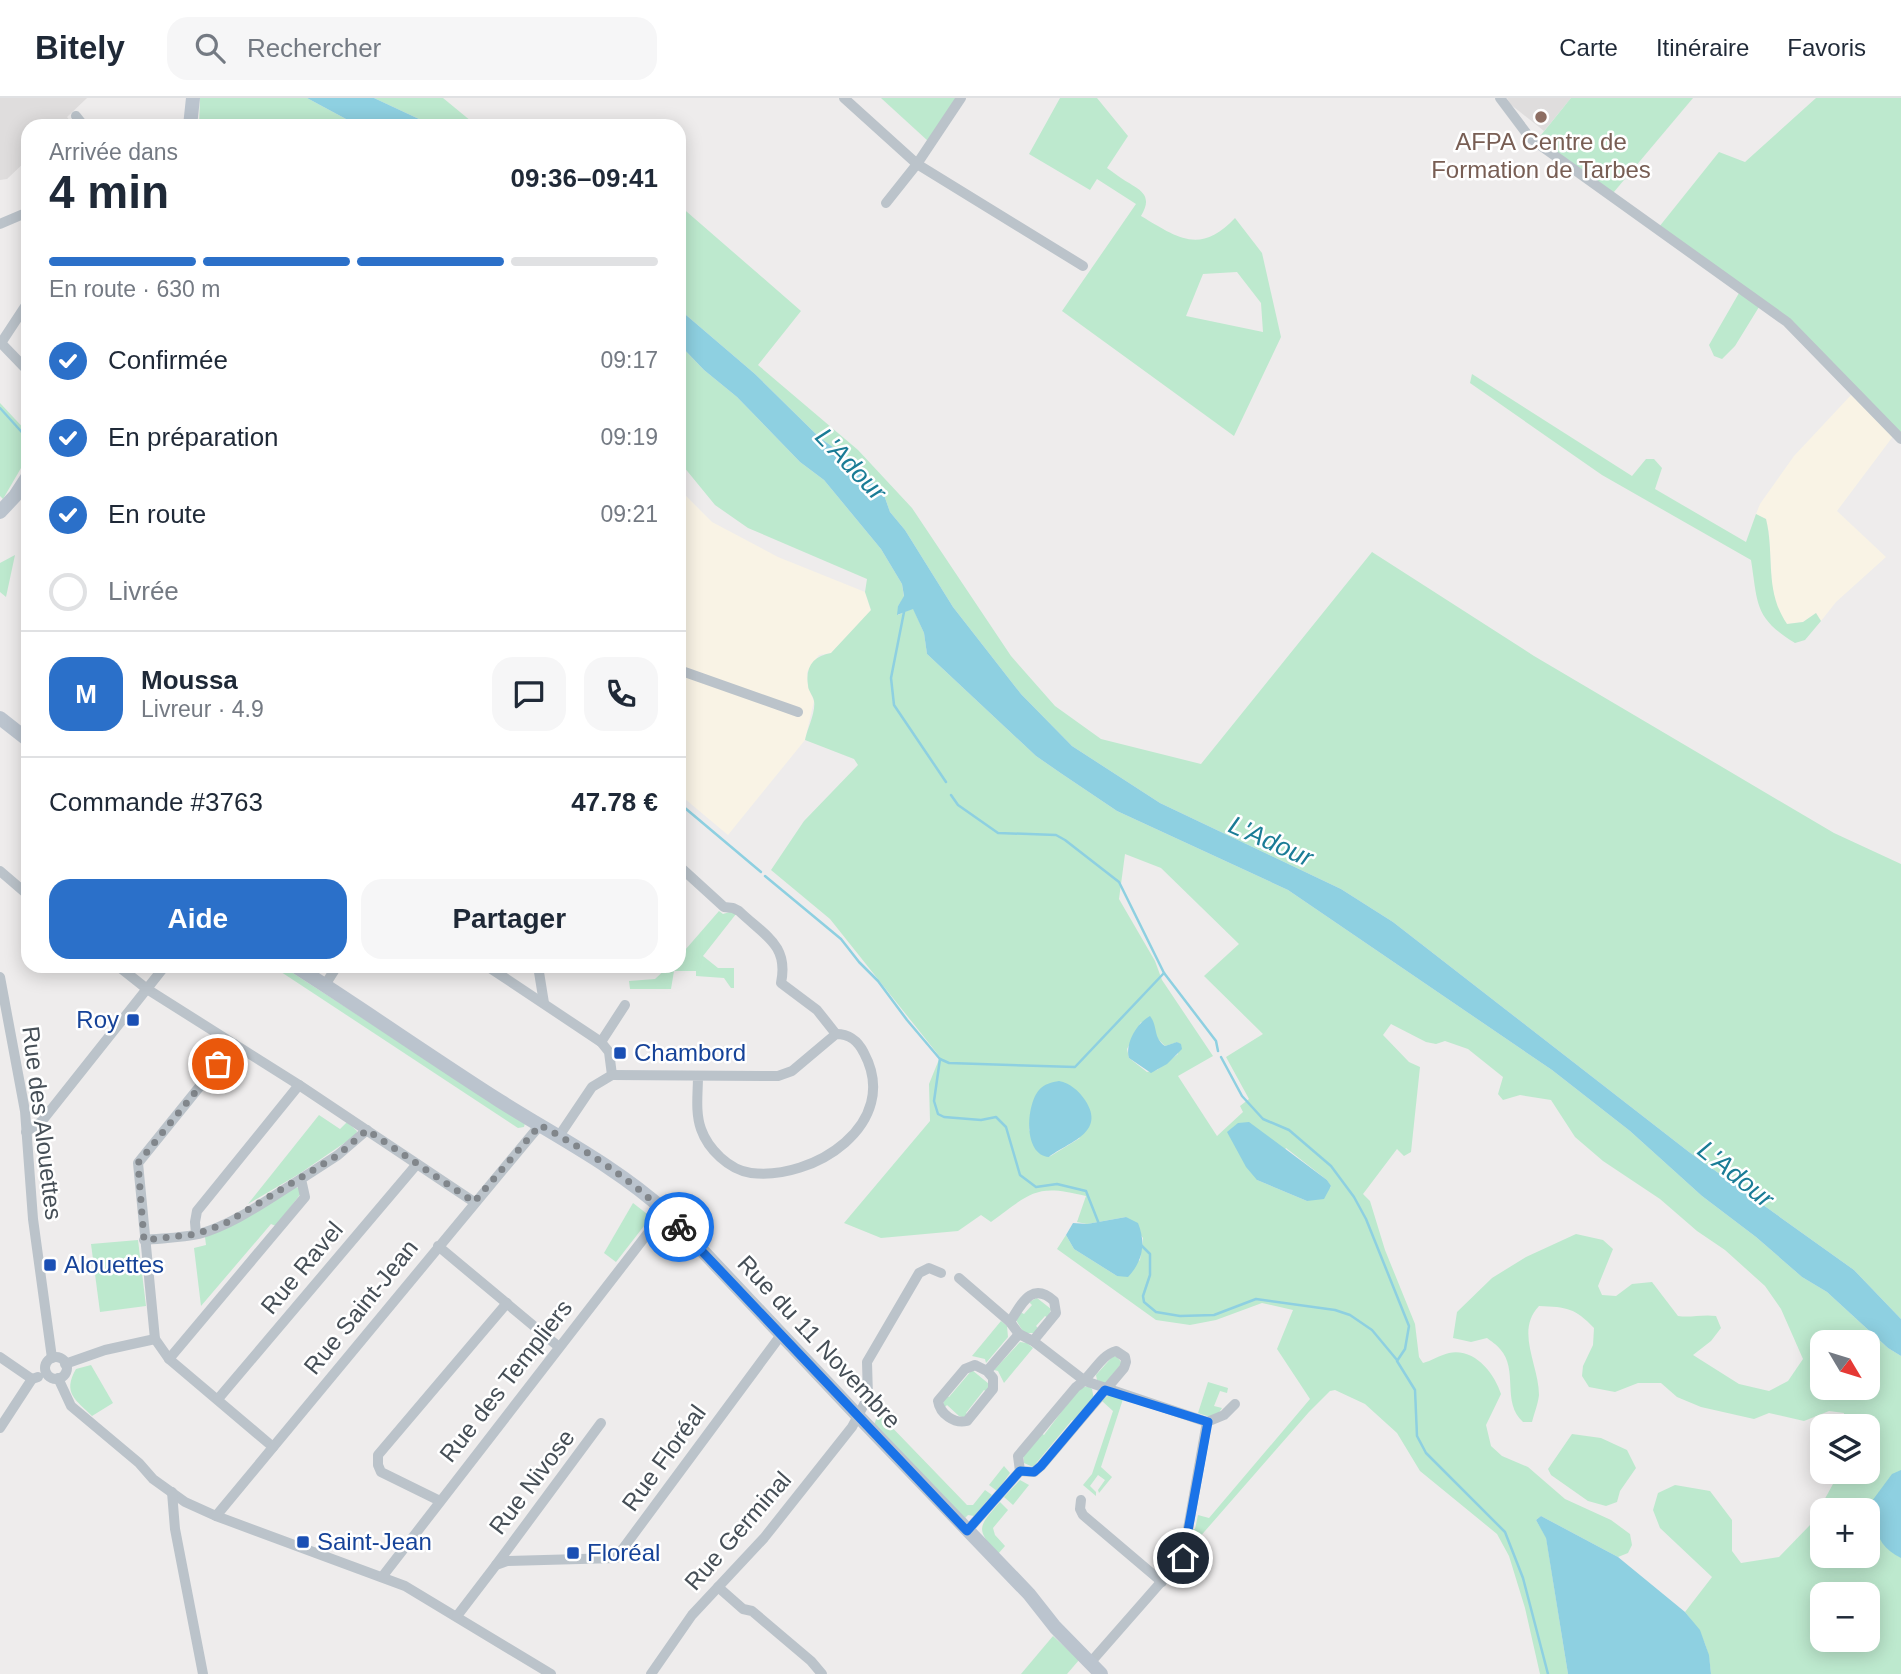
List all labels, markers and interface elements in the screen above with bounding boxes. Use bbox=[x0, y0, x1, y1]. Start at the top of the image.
search box bbox=[167, 17, 657, 80]
text: Bitely bbox=[35, 29, 125, 66]
icon: search bbox=[191, 29, 229, 67]
text: Rechercher bbox=[247, 33, 381, 63]
text: Carte bbox=[1559, 34, 1618, 61]
text: Itinéraire bbox=[1656, 34, 1749, 61]
text: Favoris bbox=[1787, 34, 1866, 61]
marker: AFPA Centre de Formation de Tarbes bbox=[1533, 109, 1549, 125]
place label: AFPA Centre de Formation de Tarbes bbox=[1431, 128, 1651, 183]
text: Arrivée dans bbox=[49, 139, 178, 165]
text: 09:36–09:41 bbox=[511, 163, 658, 193]
text: 4 min bbox=[49, 166, 169, 218]
text: En route · 630 m bbox=[49, 276, 220, 302]
icon: check bbox=[49, 342, 87, 380]
text: Confirmée bbox=[108, 345, 228, 375]
text: 09:17 bbox=[600, 347, 658, 373]
icon: check bbox=[49, 419, 87, 457]
text: En préparation bbox=[108, 422, 279, 452]
water label: L'Adour bbox=[809, 422, 894, 507]
text: 09:19 bbox=[600, 424, 658, 450]
icon: check bbox=[49, 496, 87, 534]
text: En route bbox=[108, 499, 206, 529]
text: 09:21 bbox=[600, 501, 658, 527]
text: Livrée bbox=[108, 576, 179, 606]
button: chat bbox=[492, 657, 566, 731]
button: phone bbox=[584, 657, 658, 731]
text: Moussa bbox=[141, 665, 238, 695]
text: M bbox=[75, 679, 97, 709]
text: Livreur · 4.9 bbox=[141, 696, 264, 722]
text: Commande #3763 bbox=[49, 787, 263, 817]
text: 47.78 € bbox=[571, 787, 658, 817]
water label: L'Adour bbox=[1224, 809, 1319, 873]
button: Aide bbox=[49, 879, 347, 959]
button: Partager bbox=[361, 879, 658, 959]
place label: Roy bbox=[76, 1006, 119, 1033]
marker: Roy bbox=[125, 1012, 141, 1028]
street label: Rue des Alouettes bbox=[17, 1025, 68, 1221]
pin bbox=[188, 1034, 248, 1094]
place label: Chambord bbox=[634, 1039, 746, 1066]
icon: bag bbox=[199, 1045, 237, 1083]
marker: Chambord bbox=[612, 1045, 628, 1061]
water label: L'Adour bbox=[1692, 1134, 1781, 1214]
courier bbox=[644, 1192, 714, 1262]
icon: bike bbox=[660, 1208, 698, 1246]
street label: Rue Ravel bbox=[255, 1216, 348, 1319]
street label: Rue Saint-Jean bbox=[298, 1234, 423, 1379]
street label: Rue du 11 Novembre bbox=[732, 1250, 906, 1434]
place label: Alouettes bbox=[64, 1251, 164, 1278]
marker: Alouettes bbox=[42, 1257, 58, 1273]
street label: Rue des Templiers bbox=[434, 1294, 577, 1467]
north arrow bbox=[1810, 1330, 1880, 1400]
map controls bbox=[1810, 1330, 1880, 1652]
street label: Rue Floréal bbox=[616, 1400, 711, 1516]
button: layers bbox=[1810, 1414, 1880, 1484]
street label: Rue Nivose bbox=[483, 1424, 580, 1539]
street label: Rue Germinal bbox=[679, 1466, 796, 1595]
button: + bbox=[1810, 1498, 1880, 1568]
place label: Saint-Jean bbox=[317, 1528, 432, 1555]
pin bbox=[1153, 1528, 1213, 1588]
marker: Saint-Jean bbox=[295, 1534, 311, 1550]
place label: Floréal bbox=[587, 1539, 660, 1566]
icon: home bbox=[1164, 1539, 1202, 1577]
marker: Floréal bbox=[565, 1545, 581, 1561]
button: − bbox=[1810, 1582, 1880, 1652]

